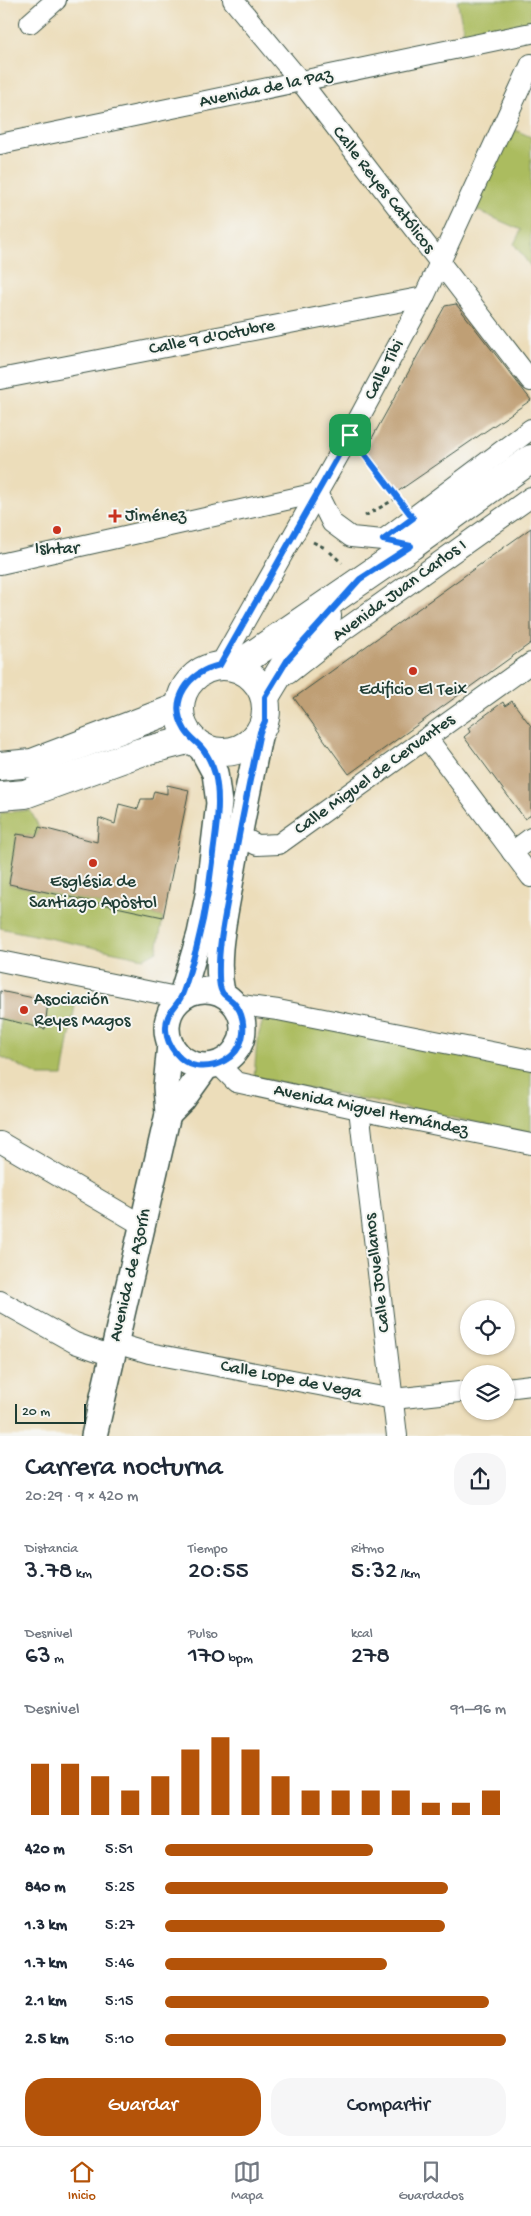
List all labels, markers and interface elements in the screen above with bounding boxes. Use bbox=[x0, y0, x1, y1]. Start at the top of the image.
street label: Avenida de la Paz bbox=[198, 64, 335, 113]
street label: Calle Reyes Católicos bbox=[327, 122, 440, 259]
street label: Calle 9 d'Octubre bbox=[147, 315, 277, 360]
street label: Calle Tibi bbox=[360, 336, 410, 404]
pin bbox=[329, 414, 371, 456]
icon: arrive bbox=[336, 421, 364, 449]
place label: Jiménez bbox=[125, 506, 187, 527]
marker: Jiménez bbox=[109, 510, 121, 522]
marker: Ishtar bbox=[51, 524, 63, 536]
street label: Avenida Juan Carlos I bbox=[329, 535, 471, 647]
place label: Ishtar bbox=[35, 539, 81, 560]
marker: Edificio El Teix bbox=[407, 665, 419, 677]
place label: Edificio El Teix bbox=[359, 680, 467, 701]
street label: Calle Miguel de Cervantes bbox=[291, 709, 460, 840]
marker: Església de Santiago Apòstol bbox=[87, 857, 99, 869]
place label: Església de Santiago Apòstol bbox=[29, 872, 157, 914]
place label: Asociación Reyes Magos bbox=[34, 990, 132, 1032]
marker: Asociación Reyes Magos bbox=[18, 1004, 30, 1016]
street label: Avenida Miguel Hernández bbox=[272, 1080, 471, 1142]
street label: Avenida de Azorín bbox=[105, 1206, 157, 1344]
street label: Calle Jovellanos bbox=[360, 1211, 396, 1334]
map controls bbox=[460, 1300, 515, 1420]
button: locate bbox=[460, 1300, 515, 1355]
street label: Calle Lope de Vega bbox=[219, 1356, 364, 1404]
button: layers bbox=[460, 1365, 515, 1420]
scale bar bbox=[15, 1401, 86, 1424]
text: 20 m bbox=[22, 1404, 50, 1421]
text: Carrera nocturna bbox=[25, 1452, 223, 1485]
button: share bbox=[454, 1453, 506, 1505]
text: 20:29 · 9 × 420 m bbox=[25, 1488, 138, 1507]
text: Distancia bbox=[25, 1541, 78, 1558]
text: Tiempo bbox=[188, 1541, 228, 1558]
text: Ritmo bbox=[351, 1541, 384, 1558]
text: 3.78 bbox=[25, 1558, 73, 1587]
text: 20:55 bbox=[188, 1558, 249, 1587]
text: 5:32 bbox=[351, 1558, 397, 1587]
text: km bbox=[73, 1566, 92, 1583]
text: /km bbox=[397, 1566, 420, 1583]
text: Desnivel bbox=[25, 1626, 73, 1643]
text: Pulso bbox=[188, 1626, 218, 1643]
text: kcal bbox=[351, 1626, 373, 1643]
text: 63 bbox=[25, 1643, 51, 1672]
text: 170 bbox=[188, 1643, 225, 1672]
text: 278 bbox=[351, 1643, 390, 1672]
text: m bbox=[51, 1651, 64, 1668]
text: bpm bbox=[225, 1651, 253, 1668]
text: Desnivel bbox=[25, 1701, 79, 1720]
text: 91–96 m bbox=[450, 1701, 506, 1720]
text: 420 m bbox=[25, 1841, 65, 1860]
text: 5:51 bbox=[105, 1841, 133, 1860]
text: 840 m bbox=[25, 1879, 66, 1898]
text: 5:25 bbox=[105, 1879, 135, 1898]
text: 1.3 km bbox=[25, 1917, 67, 1936]
text: 5:27 bbox=[105, 1917, 135, 1936]
text: 1.7 km bbox=[25, 1955, 67, 1974]
text: 5:46 bbox=[105, 1955, 134, 1974]
text: 2.1 km bbox=[25, 1993, 67, 2012]
text: 5:15 bbox=[105, 1993, 133, 2012]
text: 2.5 km bbox=[25, 2031, 69, 2050]
text: 5:10 bbox=[105, 2031, 134, 2050]
button: Guardar bbox=[25, 2078, 261, 2136]
button: Compartir bbox=[271, 2078, 506, 2136]
tab: Inicio bbox=[68, 2158, 96, 2205]
tab: Mapa bbox=[231, 2158, 263, 2205]
tab: Guardados bbox=[399, 2158, 463, 2205]

